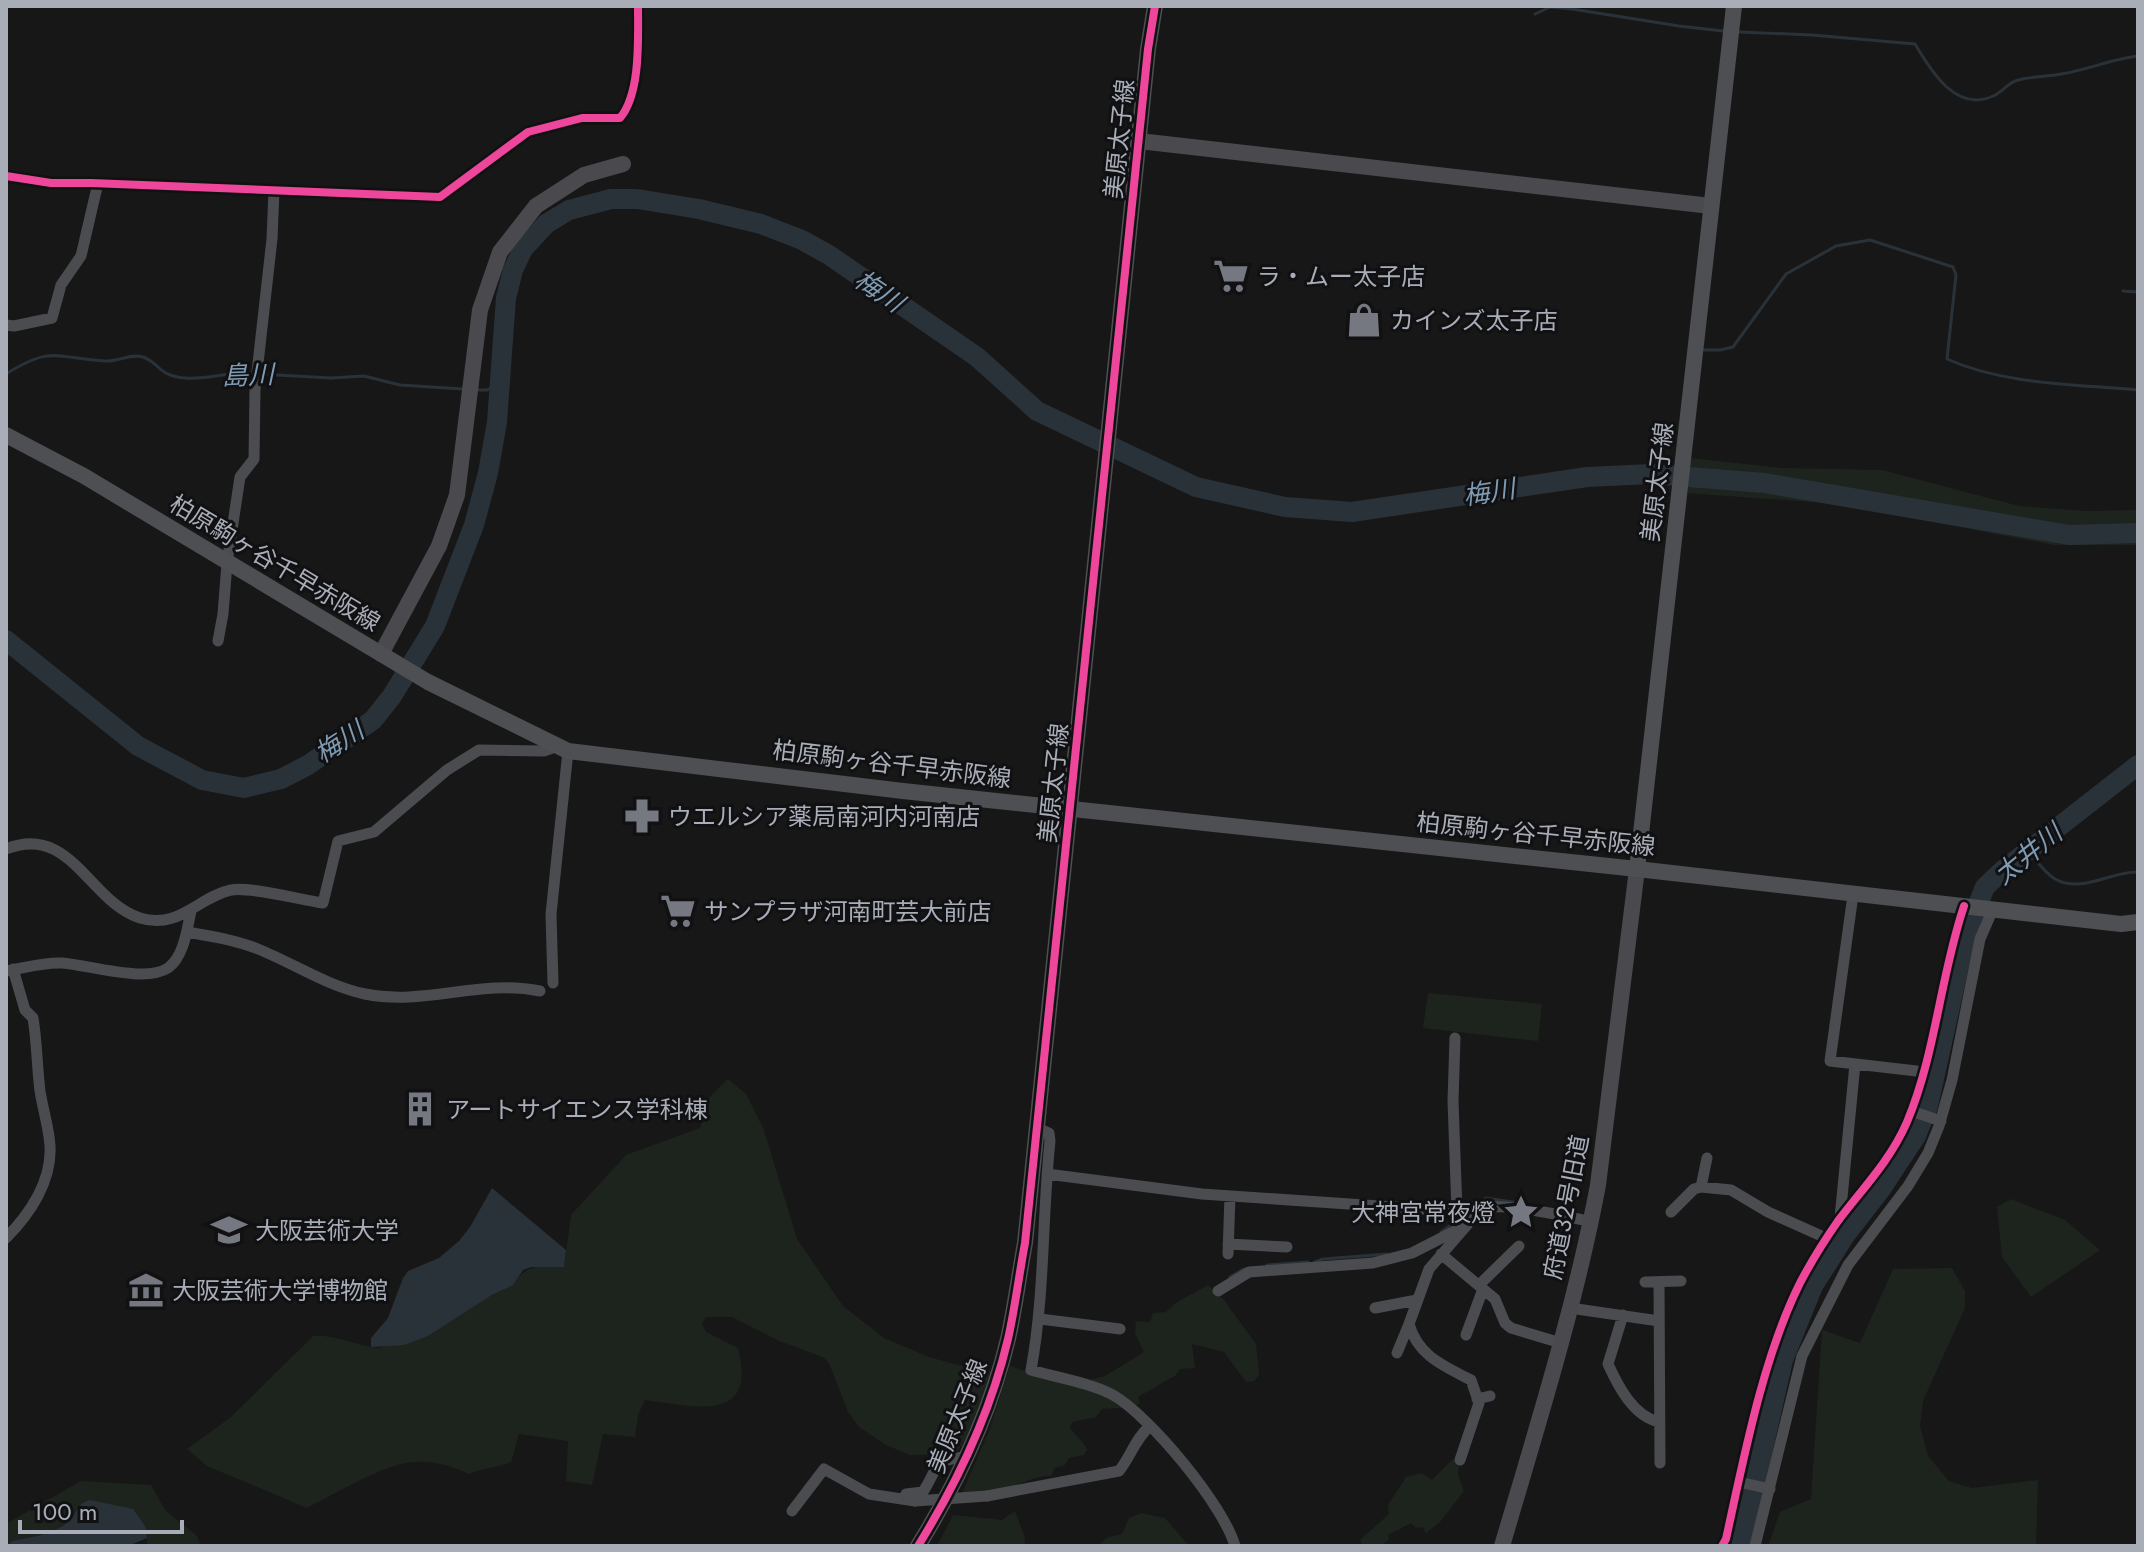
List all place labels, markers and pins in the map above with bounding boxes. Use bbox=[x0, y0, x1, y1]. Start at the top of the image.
supermarket icon: ラ・ムー太子店 bbox=[1212, 257, 1250, 295]
place label: ラ・ムー太子店 bbox=[1257, 259, 1425, 294]
shop icon: カインズ太子店 bbox=[1345, 301, 1383, 339]
place label: カインズ太子店 bbox=[1390, 303, 1558, 338]
pharmacy icon: ウエルシア薬局南河内河南店 bbox=[623, 797, 661, 835]
place label: ウエルシア薬局南河内河南店 bbox=[668, 799, 980, 834]
supermarket icon: サンプラザ河南町芸大前店 bbox=[659, 892, 697, 930]
place label: サンプラザ河南町芸大前店 bbox=[704, 894, 991, 929]
building icon: アートサイエンス学科棟 bbox=[401, 1090, 439, 1128]
place label: アートサイエンス学科棟 bbox=[446, 1092, 708, 1127]
place icon: 大神宮常夜燈 bbox=[1502, 1193, 1540, 1231]
place label: 大神宮常夜燈 bbox=[1351, 1195, 1495, 1230]
school or university icon: 大阪芸術大学 bbox=[210, 1211, 248, 1249]
place label: 大阪芸術大学 bbox=[255, 1213, 399, 1248]
museum icon: 大阪芸術大学博物館 bbox=[127, 1271, 165, 1309]
place label: 大阪芸術大学博物館 bbox=[172, 1273, 388, 1308]

